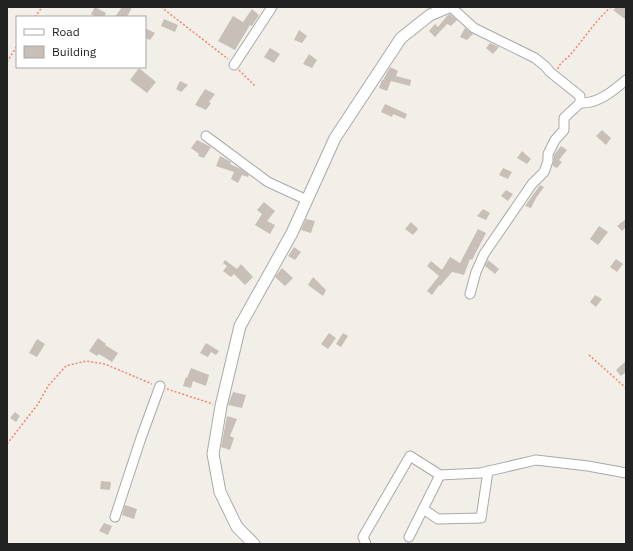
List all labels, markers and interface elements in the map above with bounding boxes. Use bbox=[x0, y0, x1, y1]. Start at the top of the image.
legend bbox=[16, 16, 146, 68]
text: Road bbox=[52, 24, 80, 39]
text: Building bbox=[52, 44, 97, 59]

